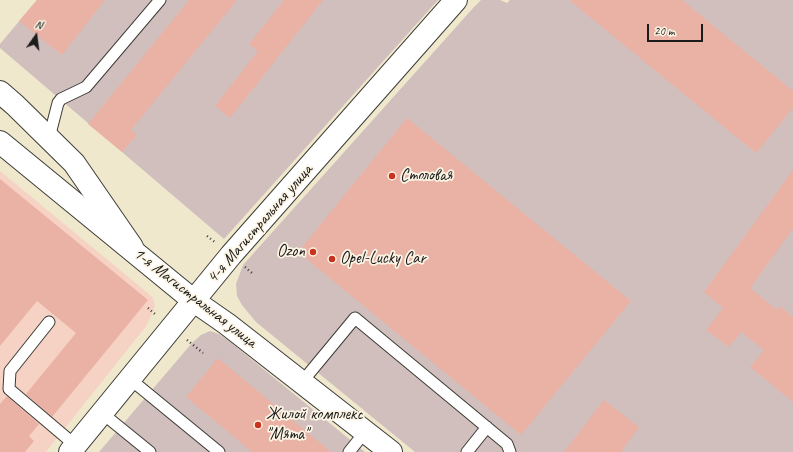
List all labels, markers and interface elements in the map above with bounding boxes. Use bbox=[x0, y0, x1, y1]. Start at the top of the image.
north arrow bbox=[16, 16, 56, 56]
scale bar bbox=[649, 16, 705, 42]
text: N bbox=[34, 17, 44, 32]
text: 20 m bbox=[654, 23, 674, 39]
street label: 4-я Магистральная улица bbox=[203, 160, 317, 288]
place label: Столовая bbox=[400, 166, 452, 186]
marker: Столовая bbox=[387, 171, 397, 181]
place label: Ozon bbox=[277, 242, 305, 262]
street label: 1-я Магистральная улица bbox=[129, 243, 261, 353]
marker: Ozon bbox=[308, 247, 318, 257]
place label: Opel-Lucky Car bbox=[340, 249, 426, 269]
marker: Opel-Lucky Car bbox=[327, 254, 337, 264]
place label: Жилой комплекс "Мята" bbox=[266, 405, 362, 445]
marker: Жилой комплекс "Мята" bbox=[253, 420, 263, 430]

